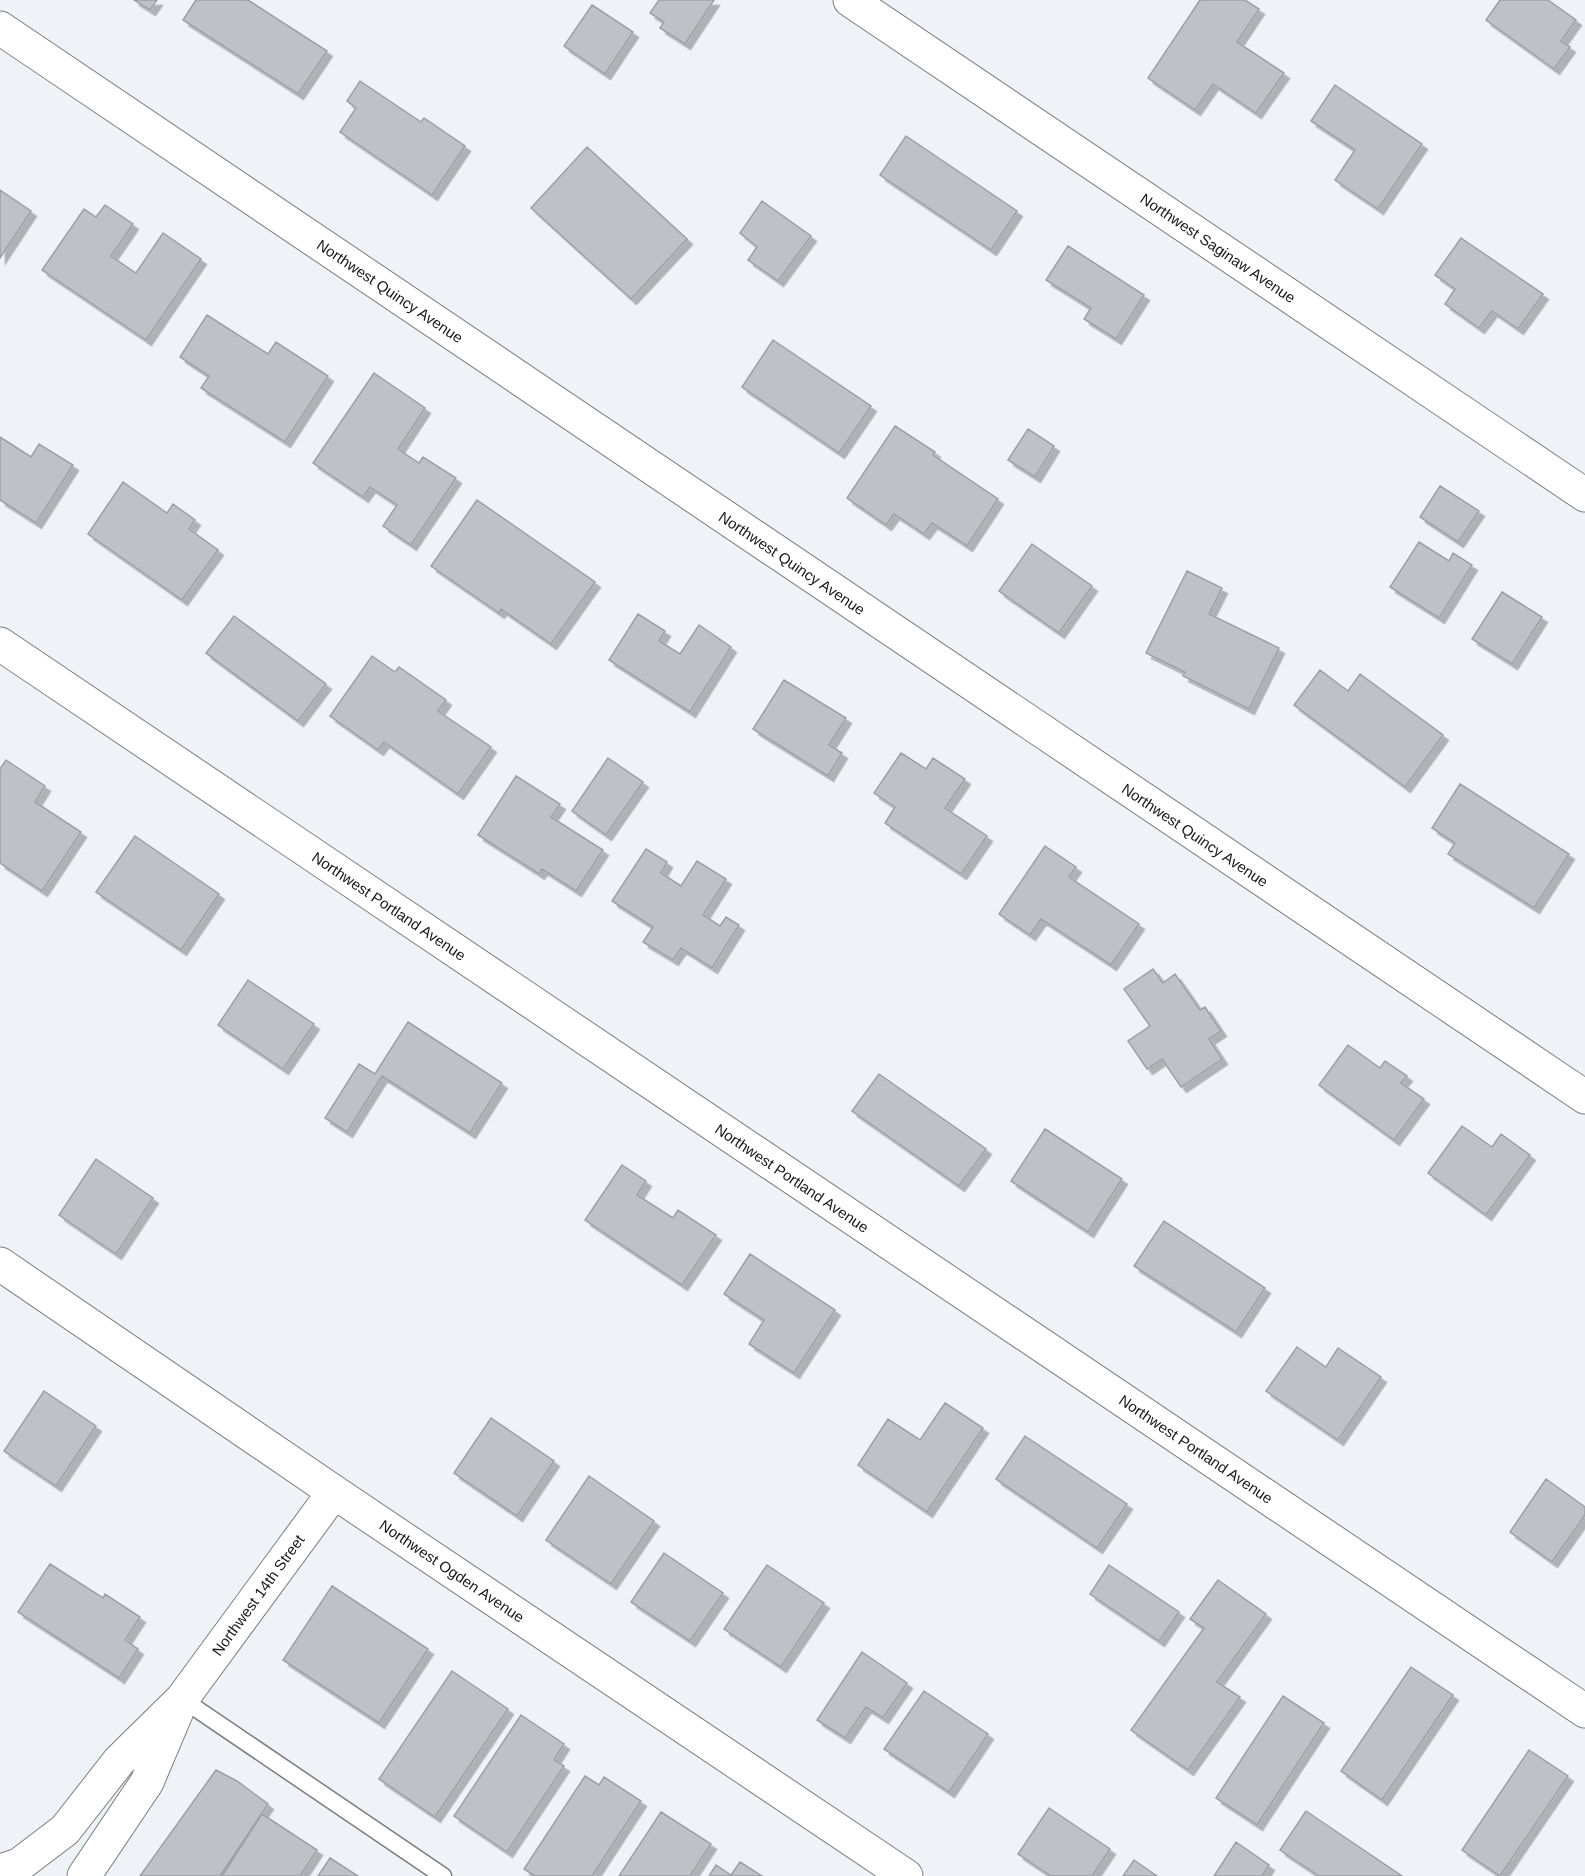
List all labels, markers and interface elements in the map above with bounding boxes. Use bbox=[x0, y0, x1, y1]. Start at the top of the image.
street label: Northwest Saginaw Avenue bbox=[1137, 190, 1299, 306]
street label: Northwest Quincy Avenue bbox=[314, 236, 466, 346]
street label: Northwest Quincy Avenue bbox=[716, 508, 868, 618]
street label: Northwest Quincy Avenue bbox=[1119, 780, 1271, 890]
street label: Northwest Portland Avenue bbox=[309, 848, 469, 964]
street label: Northwest Portland Avenue bbox=[712, 1120, 872, 1236]
street label: Northwest Portland Avenue bbox=[1116, 1391, 1276, 1507]
street label: Northwest Ogden Avenue bbox=[377, 1516, 527, 1626]
street label: Northwest 14th Street bbox=[208, 1531, 308, 1659]

